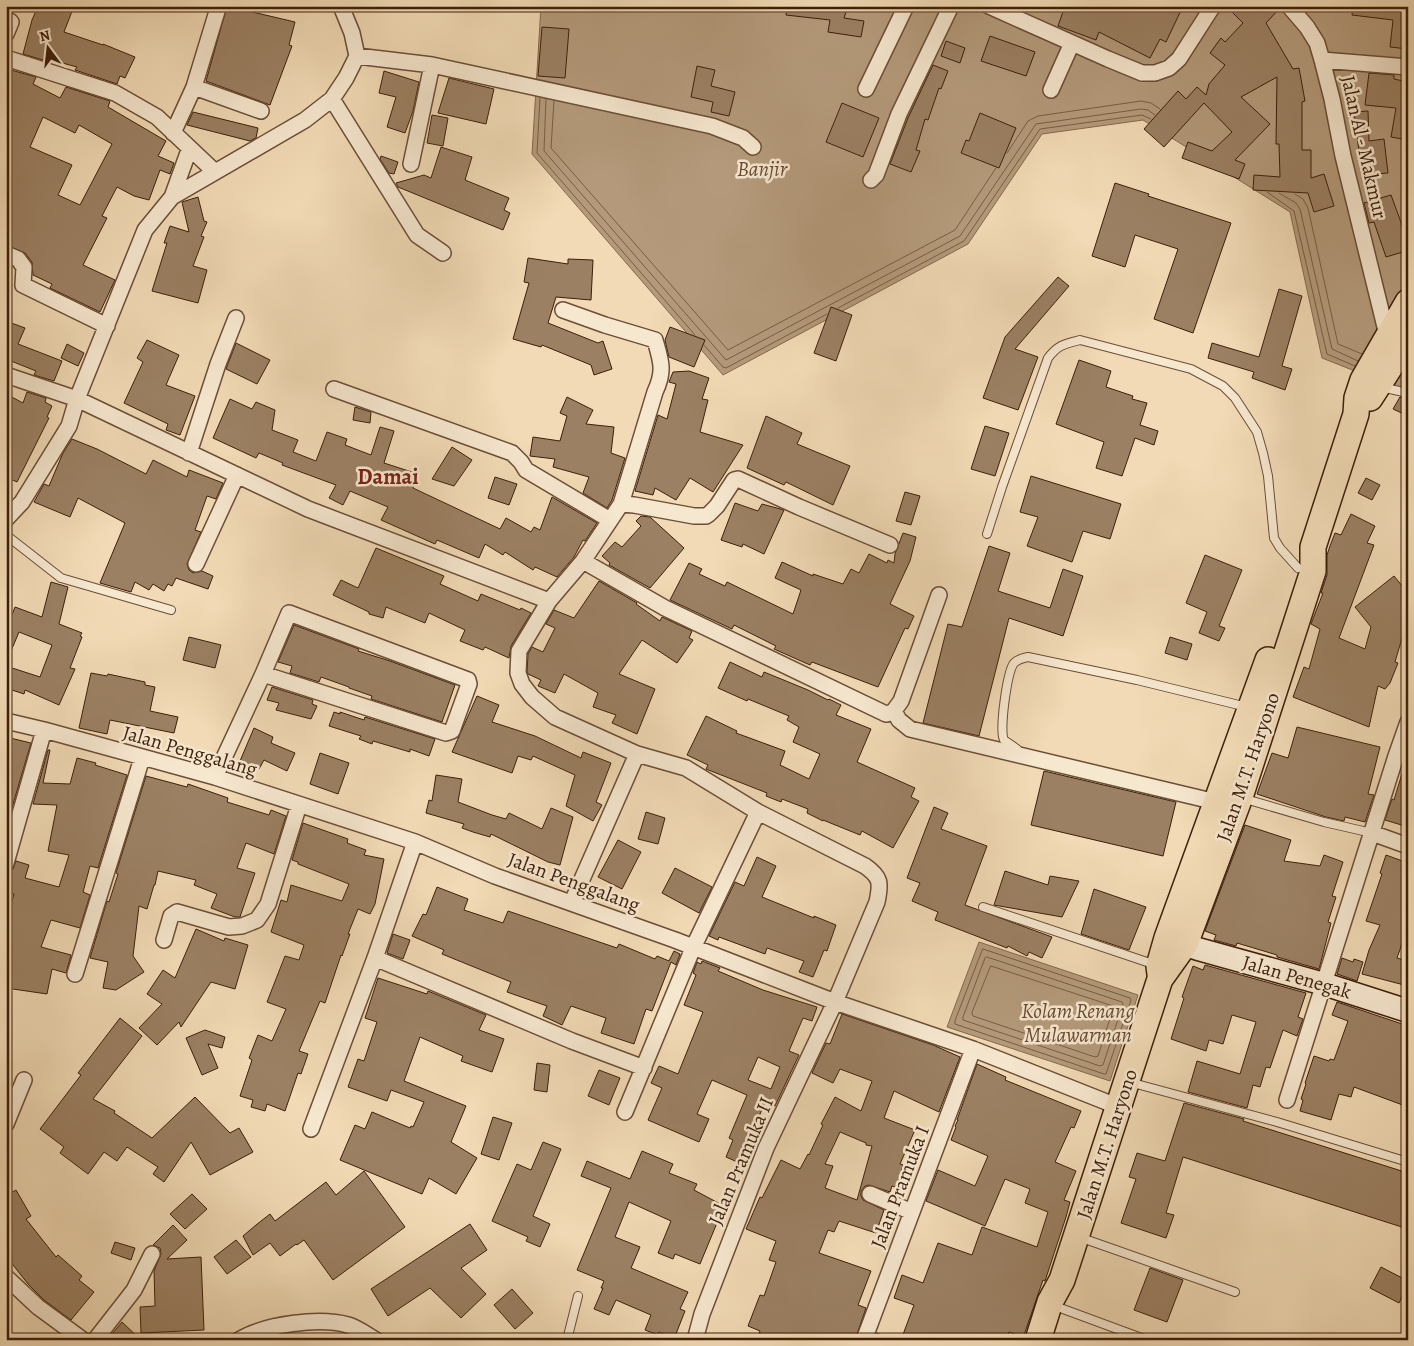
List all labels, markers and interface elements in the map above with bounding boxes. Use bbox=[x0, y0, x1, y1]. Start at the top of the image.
north arrow bbox=[22, 22, 72, 72]
text: N bbox=[37, 25, 52, 46]
street label: Jalan Al - Makmur bbox=[1334, 73, 1394, 222]
water label: Banjir bbox=[737, 155, 788, 183]
district label: Damai bbox=[357, 462, 419, 492]
street label: Jalan M.T. Haryono bbox=[1210, 689, 1286, 845]
street label: Jalan Penggalang bbox=[120, 719, 260, 783]
street label: Jalan Penggalang bbox=[504, 846, 644, 918]
street label: Jalan Penegak bbox=[1239, 949, 1355, 1005]
water label: Kolam Renang Mulawarman bbox=[1021, 997, 1135, 1049]
street label: Jalan M.T. Haryono bbox=[1070, 1065, 1144, 1222]
street label: Jalan Pramuka II bbox=[702, 1093, 780, 1229]
street label: Jalan Pramuka I bbox=[864, 1122, 936, 1252]

